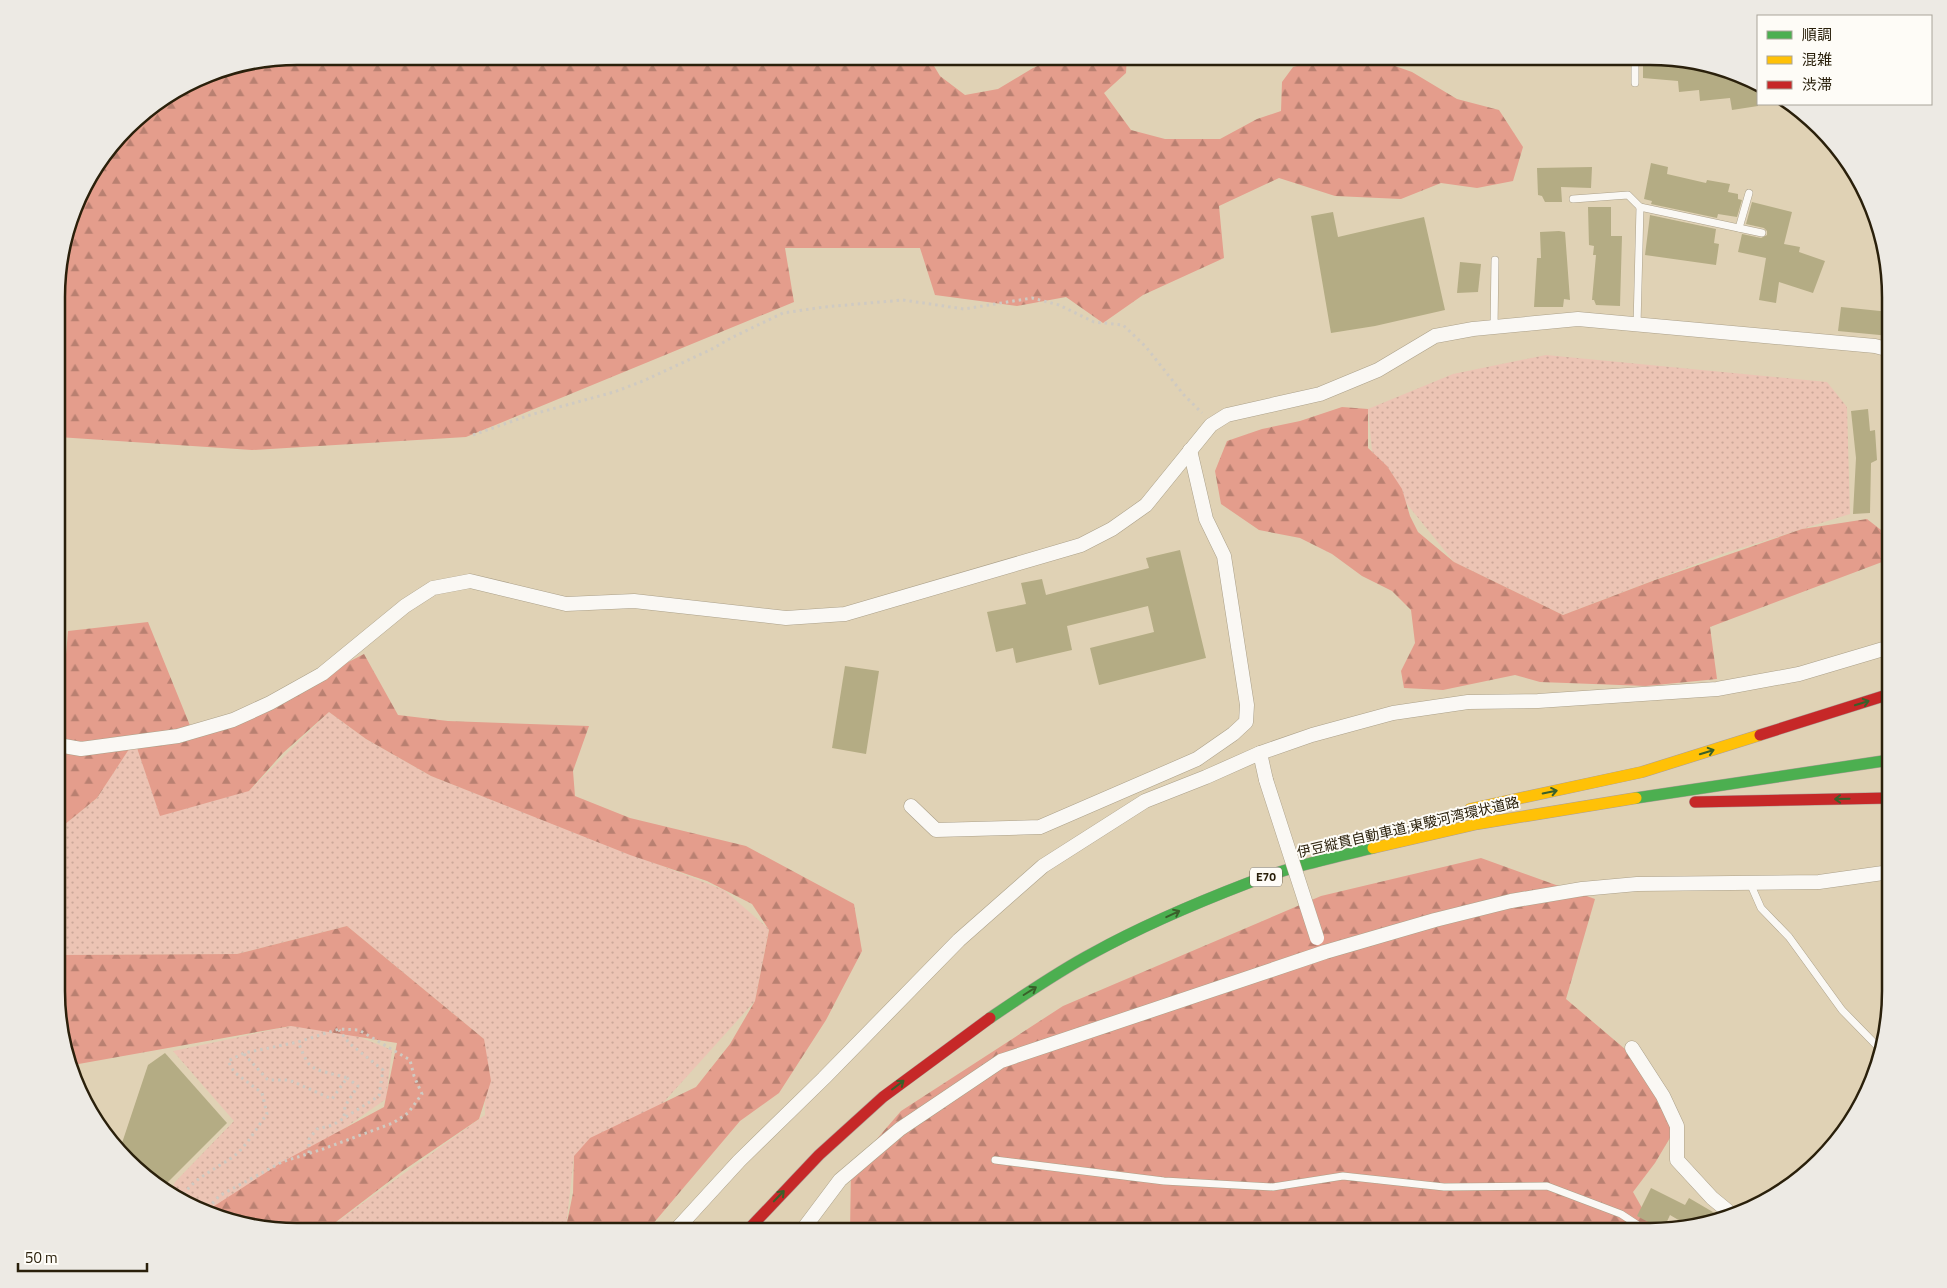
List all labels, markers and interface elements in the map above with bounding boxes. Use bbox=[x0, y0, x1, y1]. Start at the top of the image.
legend bbox=[1757, 15, 1932, 105]
text: 順調 bbox=[1802, 23, 1832, 46]
text: 混雑 bbox=[1802, 48, 1832, 71]
text: 渋滞 bbox=[1802, 73, 1832, 96]
one-way arrow bbox=[1853, 697, 1869, 707]
one-way arrow bbox=[1698, 746, 1714, 756]
one-way arrow bbox=[1541, 787, 1557, 796]
street label: 伊豆縦貫自動車道;東駿河湾環状道路 bbox=[1295, 791, 1521, 862]
one-way arrow bbox=[1834, 794, 1850, 804]
road number: E70 bbox=[1250, 868, 1282, 886]
one-way arrow bbox=[1165, 909, 1180, 918]
one-way arrow bbox=[1023, 986, 1037, 996]
one-way arrow bbox=[891, 1080, 904, 1091]
one-way arrow bbox=[773, 1190, 785, 1202]
scale bar bbox=[18, 1240, 146, 1272]
text: 50 m bbox=[25, 1246, 58, 1269]

